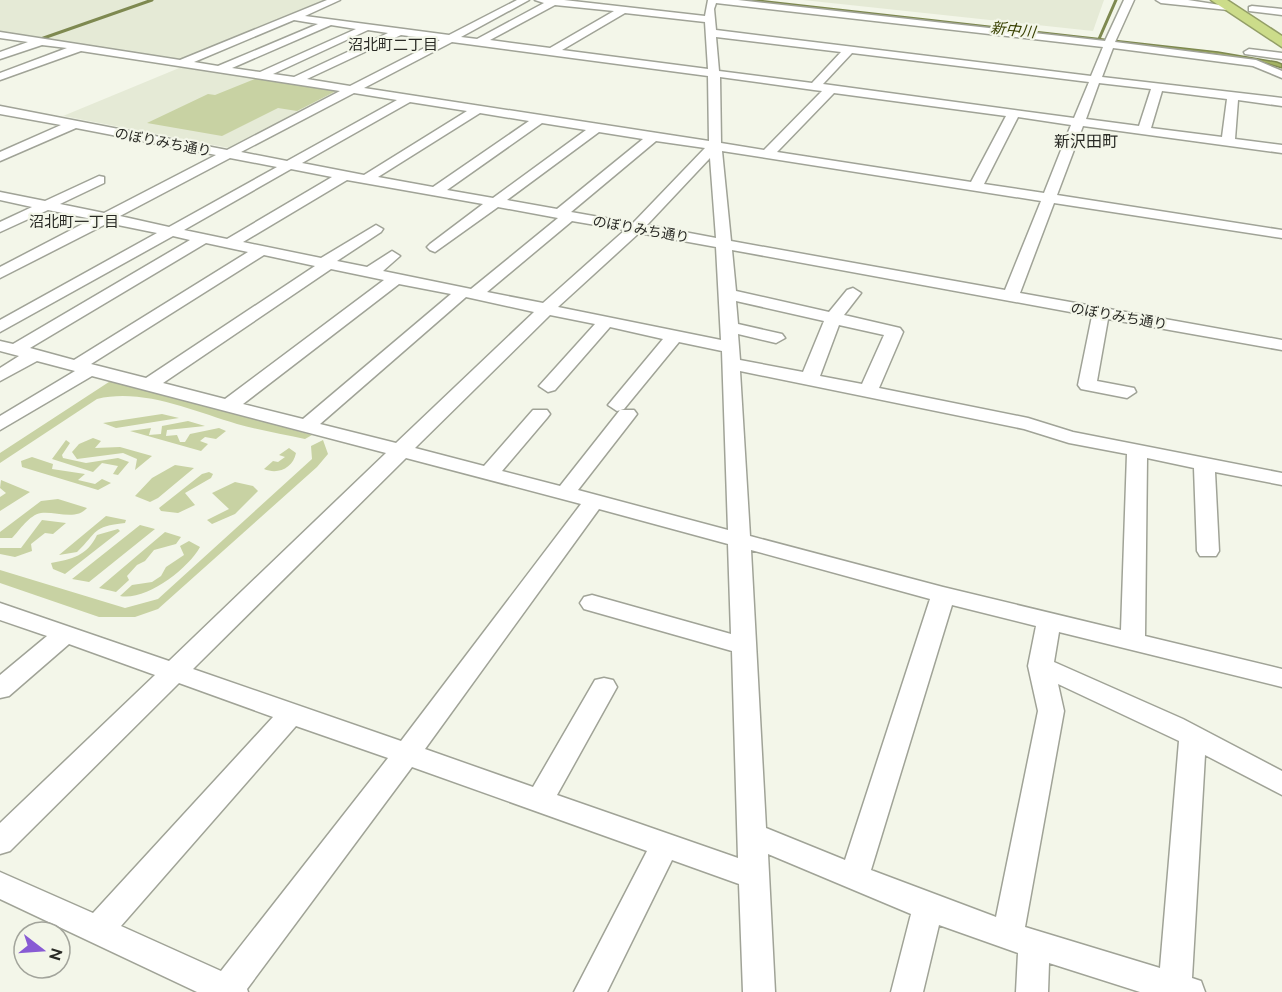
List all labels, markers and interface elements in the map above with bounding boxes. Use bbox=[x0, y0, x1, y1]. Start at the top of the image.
water label: 新中川 bbox=[990, 19, 1038, 41]
district label: 沼北町二丁目 bbox=[348, 36, 438, 53]
street label: のぼりみち通り bbox=[113, 125, 213, 159]
district label: 新沢田町 bbox=[1054, 132, 1118, 150]
district label: 沼北町一丁目 bbox=[29, 213, 119, 230]
street label: のぼりみち通り bbox=[591, 213, 691, 245]
street label: のぼりみち通り bbox=[1069, 300, 1169, 332]
north arrow bbox=[12, 920, 72, 980]
text: N bbox=[46, 946, 67, 963]

